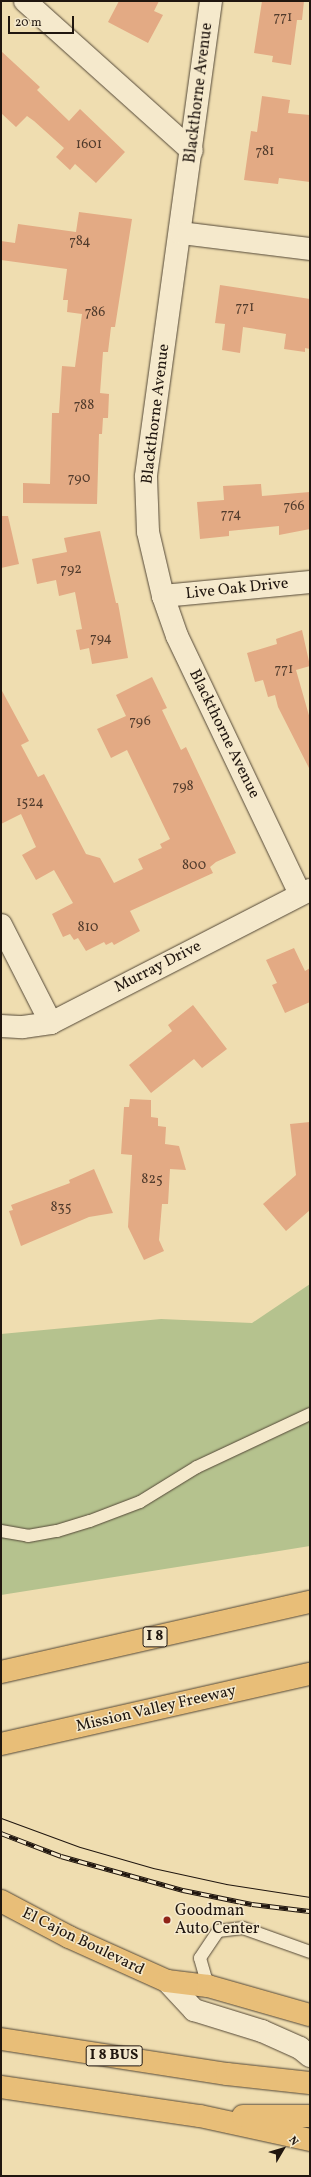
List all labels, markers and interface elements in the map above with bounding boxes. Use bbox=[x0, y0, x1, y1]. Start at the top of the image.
scale bar bbox=[10, 8, 76, 34]
house number: 771 bbox=[273, 10, 293, 26]
text: 20 m bbox=[15, 15, 42, 31]
street label: Blackthorne Avenue bbox=[181, 22, 217, 164]
house number: 1601 bbox=[76, 137, 102, 153]
house number: 781 bbox=[256, 144, 274, 160]
house number: 784 bbox=[69, 234, 91, 250]
house number: 771 bbox=[235, 300, 255, 316]
house number: 786 bbox=[85, 305, 105, 321]
street label: Blackthorne Avenue bbox=[138, 343, 174, 485]
house number: 788 bbox=[74, 398, 94, 414]
house number: 790 bbox=[68, 471, 90, 487]
house number: 766 bbox=[284, 499, 304, 515]
house number: 774 bbox=[221, 507, 241, 523]
house number: 792 bbox=[60, 562, 82, 578]
street label: Live Oak Drive bbox=[185, 574, 289, 604]
house number: 794 bbox=[90, 631, 112, 647]
house number: 771 bbox=[274, 662, 294, 678]
street label: Blackthorne Avenue bbox=[184, 666, 264, 802]
house number: 796 bbox=[129, 714, 151, 730]
house number: 798 bbox=[172, 779, 194, 795]
house number: 1524 bbox=[16, 795, 44, 811]
house number: 800 bbox=[182, 858, 206, 874]
house number: 810 bbox=[78, 920, 98, 936]
street label: Murray Drive bbox=[111, 937, 205, 997]
house number: 825 bbox=[141, 1172, 163, 1188]
house number: 835 bbox=[50, 1200, 72, 1216]
road number: I 8 bbox=[142, 1624, 168, 1650]
street label: Mission Valley Freeway bbox=[74, 1681, 238, 1737]
place label: Goodman Auto Center bbox=[175, 1901, 259, 1939]
street label: El Cajon Boulevard bbox=[19, 1904, 147, 1980]
marker: Goodman Auto Center bbox=[162, 1915, 172, 1925]
road number: I 8 BUS bbox=[85, 2043, 143, 2069]
north arrow bbox=[263, 2129, 303, 2169]
text: N bbox=[284, 2134, 301, 2149]

